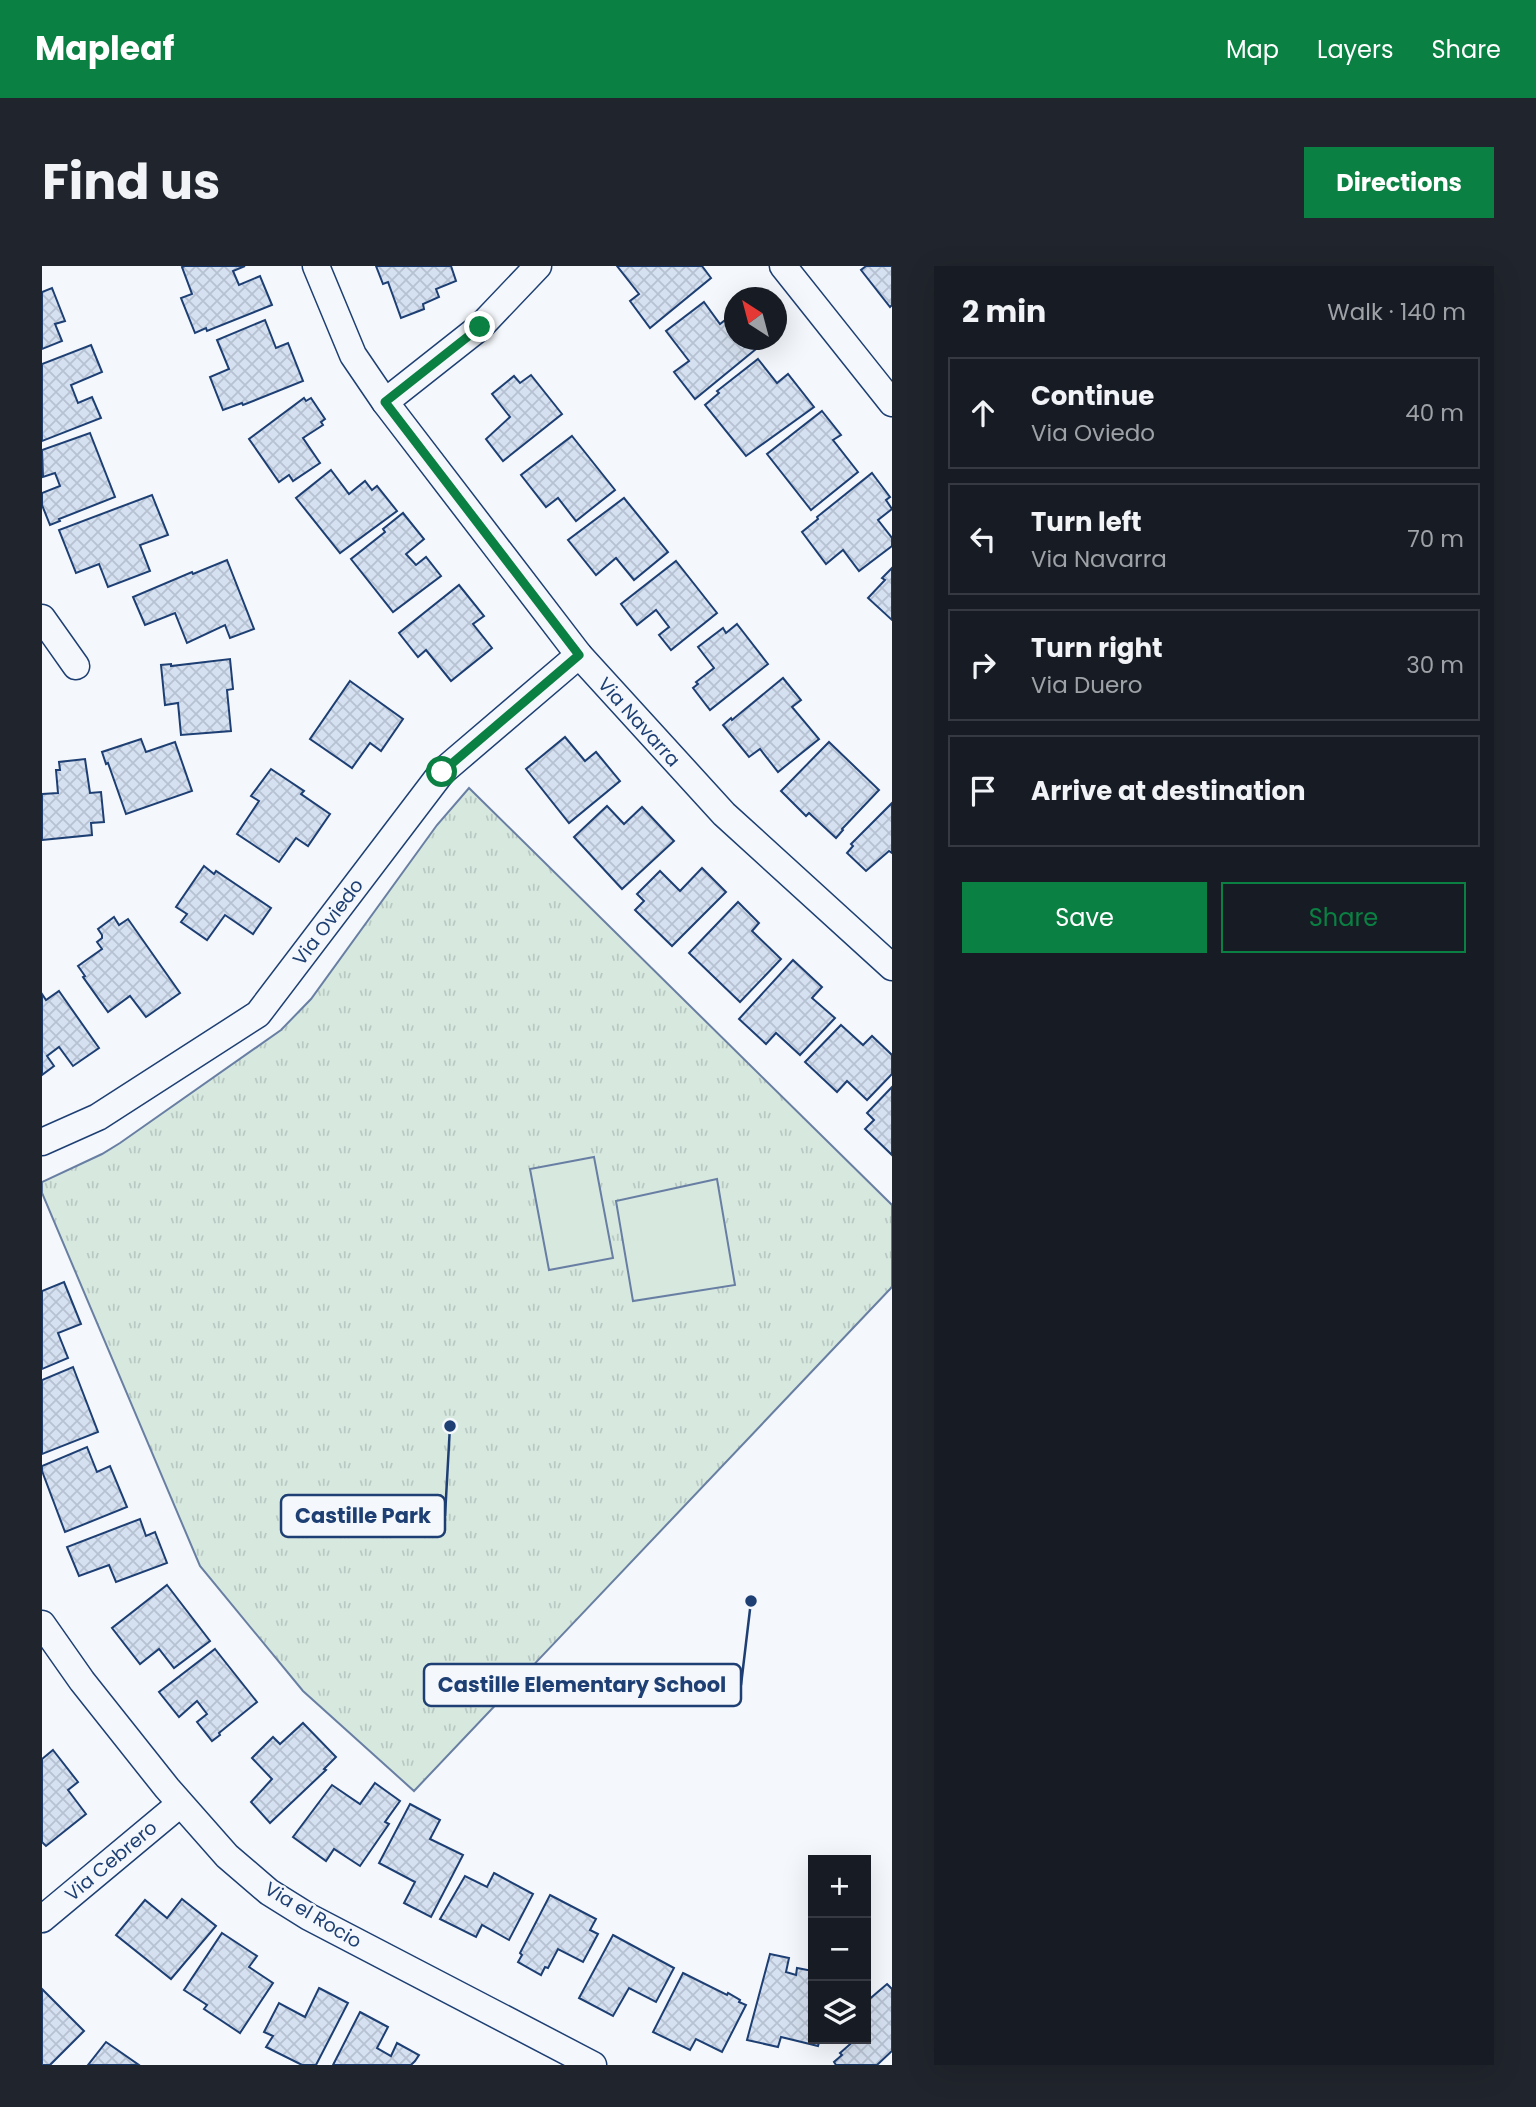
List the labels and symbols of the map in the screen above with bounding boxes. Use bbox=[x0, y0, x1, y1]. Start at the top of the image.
north arrow bbox=[724, 287, 787, 350]
route end bbox=[464, 311, 495, 342]
street label: Via Navarra bbox=[591, 671, 687, 773]
route start bbox=[426, 756, 457, 787]
street label: Via Oviedo bbox=[286, 873, 370, 971]
callout: Castille Park bbox=[281, 1495, 445, 1537]
text: Castille Park bbox=[295, 1501, 431, 1530]
callout: Castille Elementary School bbox=[424, 1664, 741, 1706]
text: Castille Elementary School bbox=[438, 1670, 726, 1699]
street label: Via Cebrero bbox=[59, 1814, 163, 1908]
street label: Via el Rocio bbox=[259, 1875, 367, 1955]

